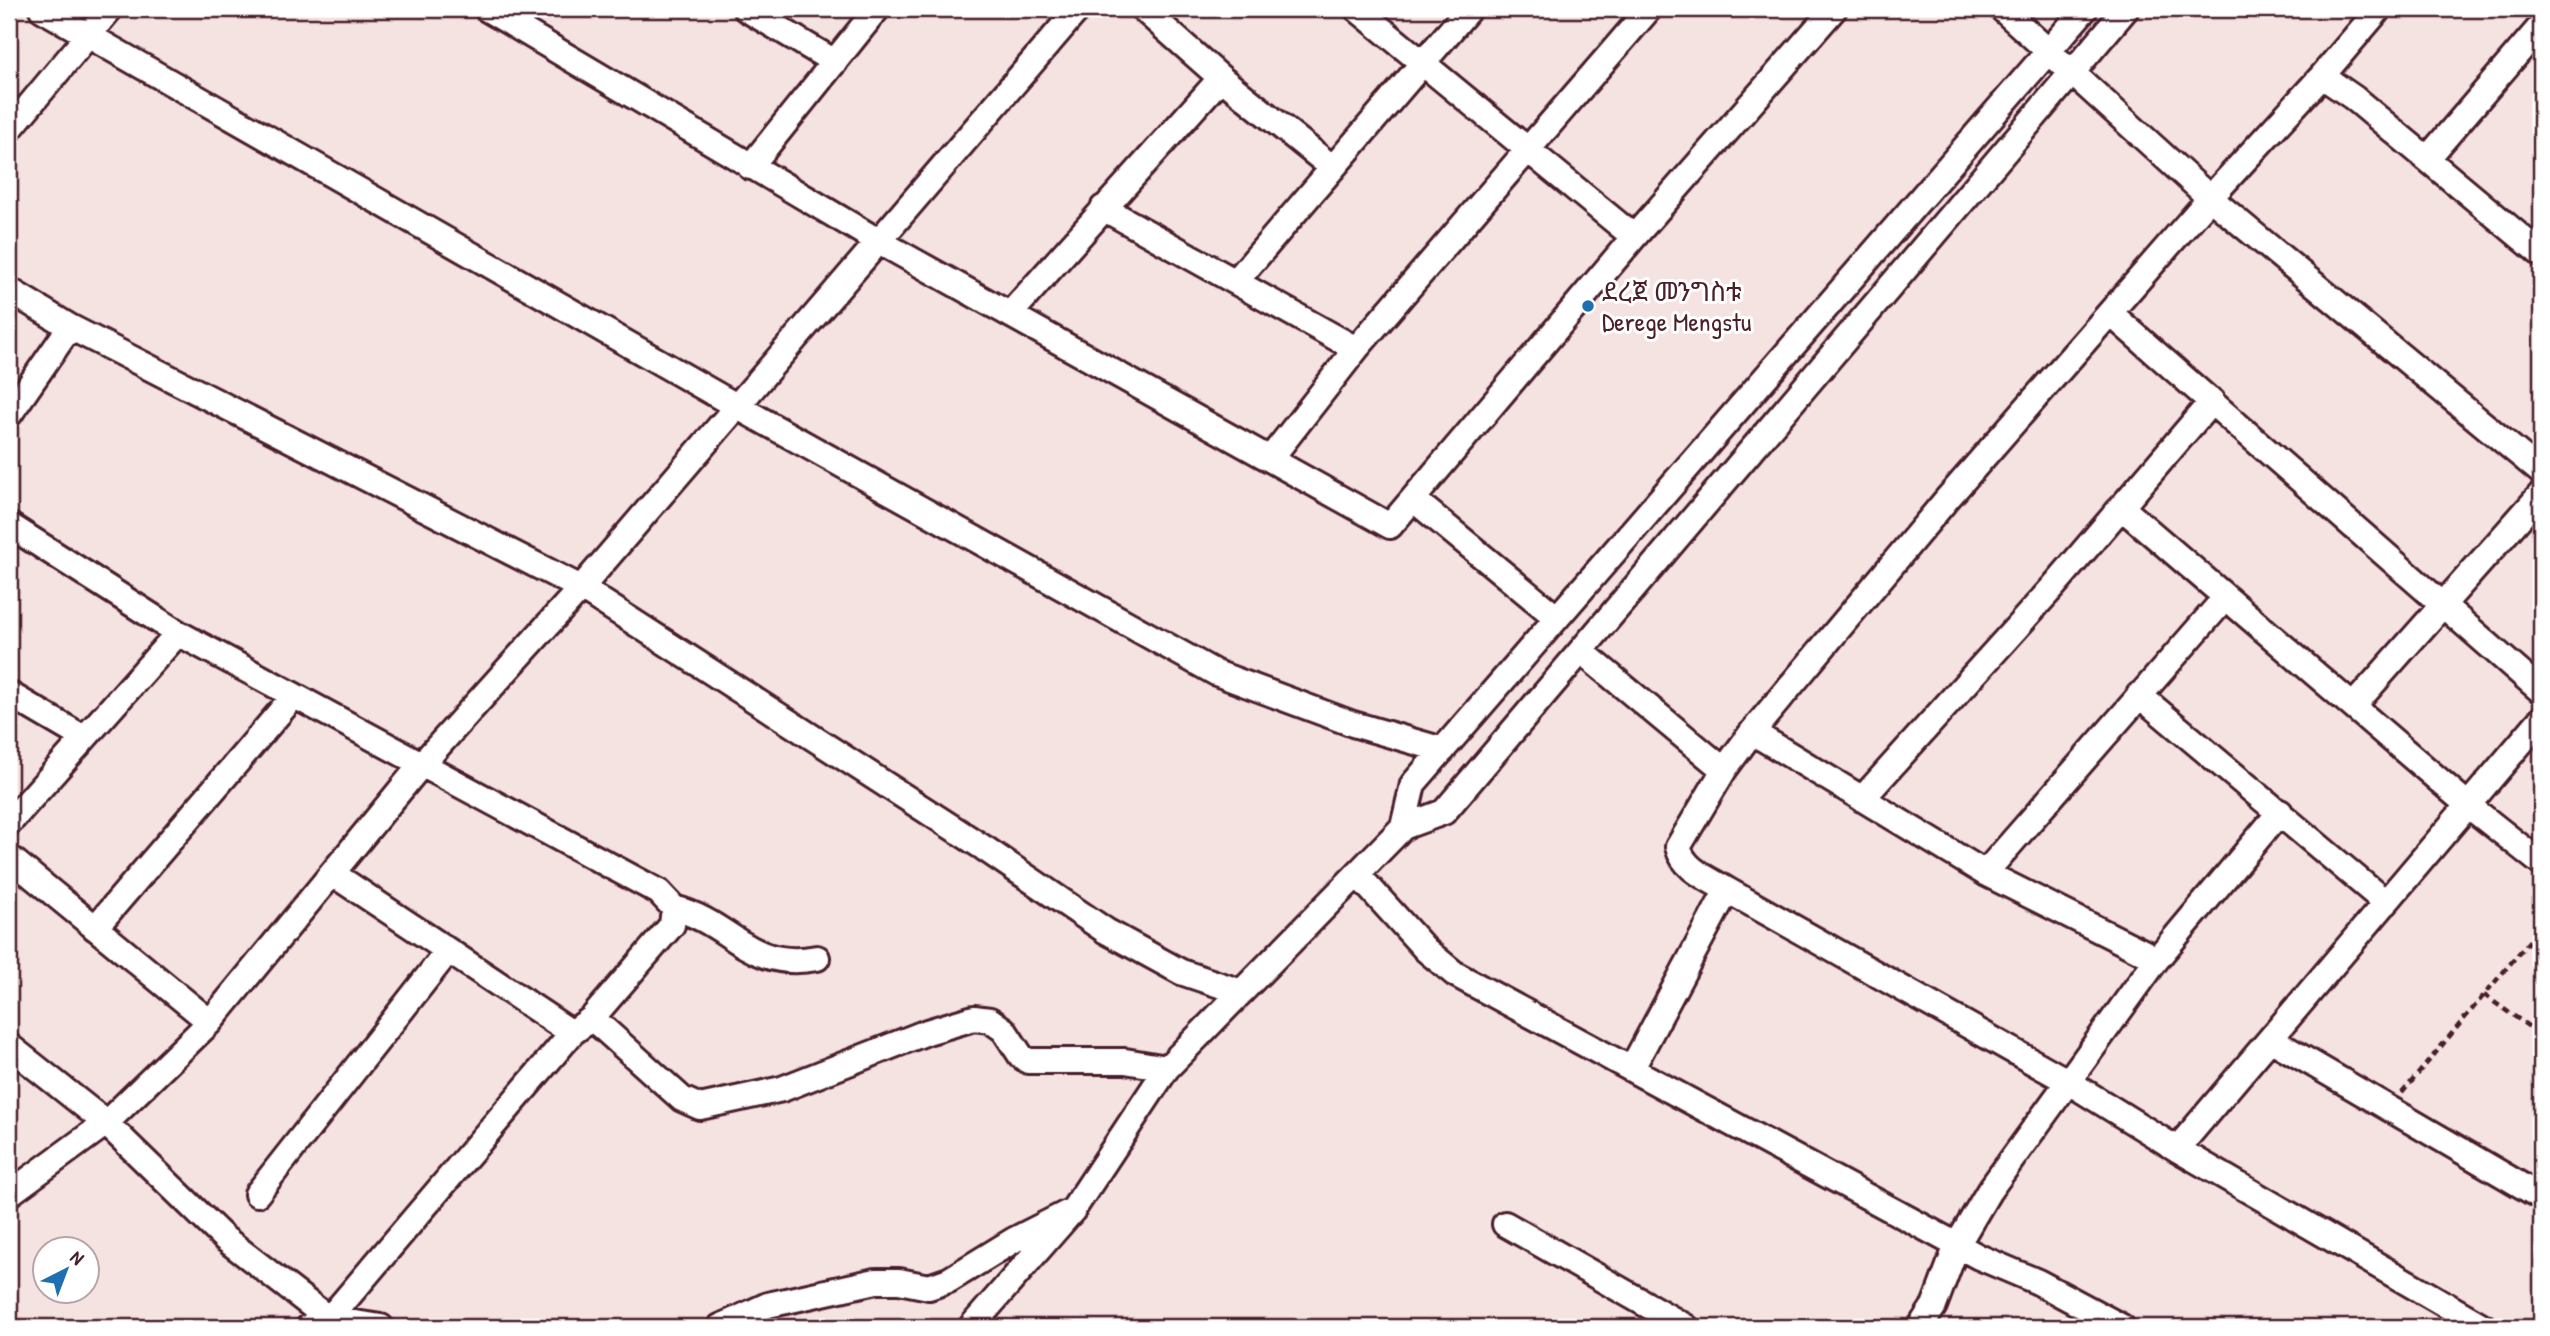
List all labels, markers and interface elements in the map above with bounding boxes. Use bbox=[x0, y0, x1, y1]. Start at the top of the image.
place label: ደረጀ መንግስቱ Derege Mengstu bbox=[1602, 274, 1751, 339]
marker: ደረጀ መንግስቱ Derege Mengstu bbox=[1580, 298, 1596, 314]
north arrow bbox=[32, 1234, 102, 1304]
text: N bbox=[65, 1244, 90, 1270]

